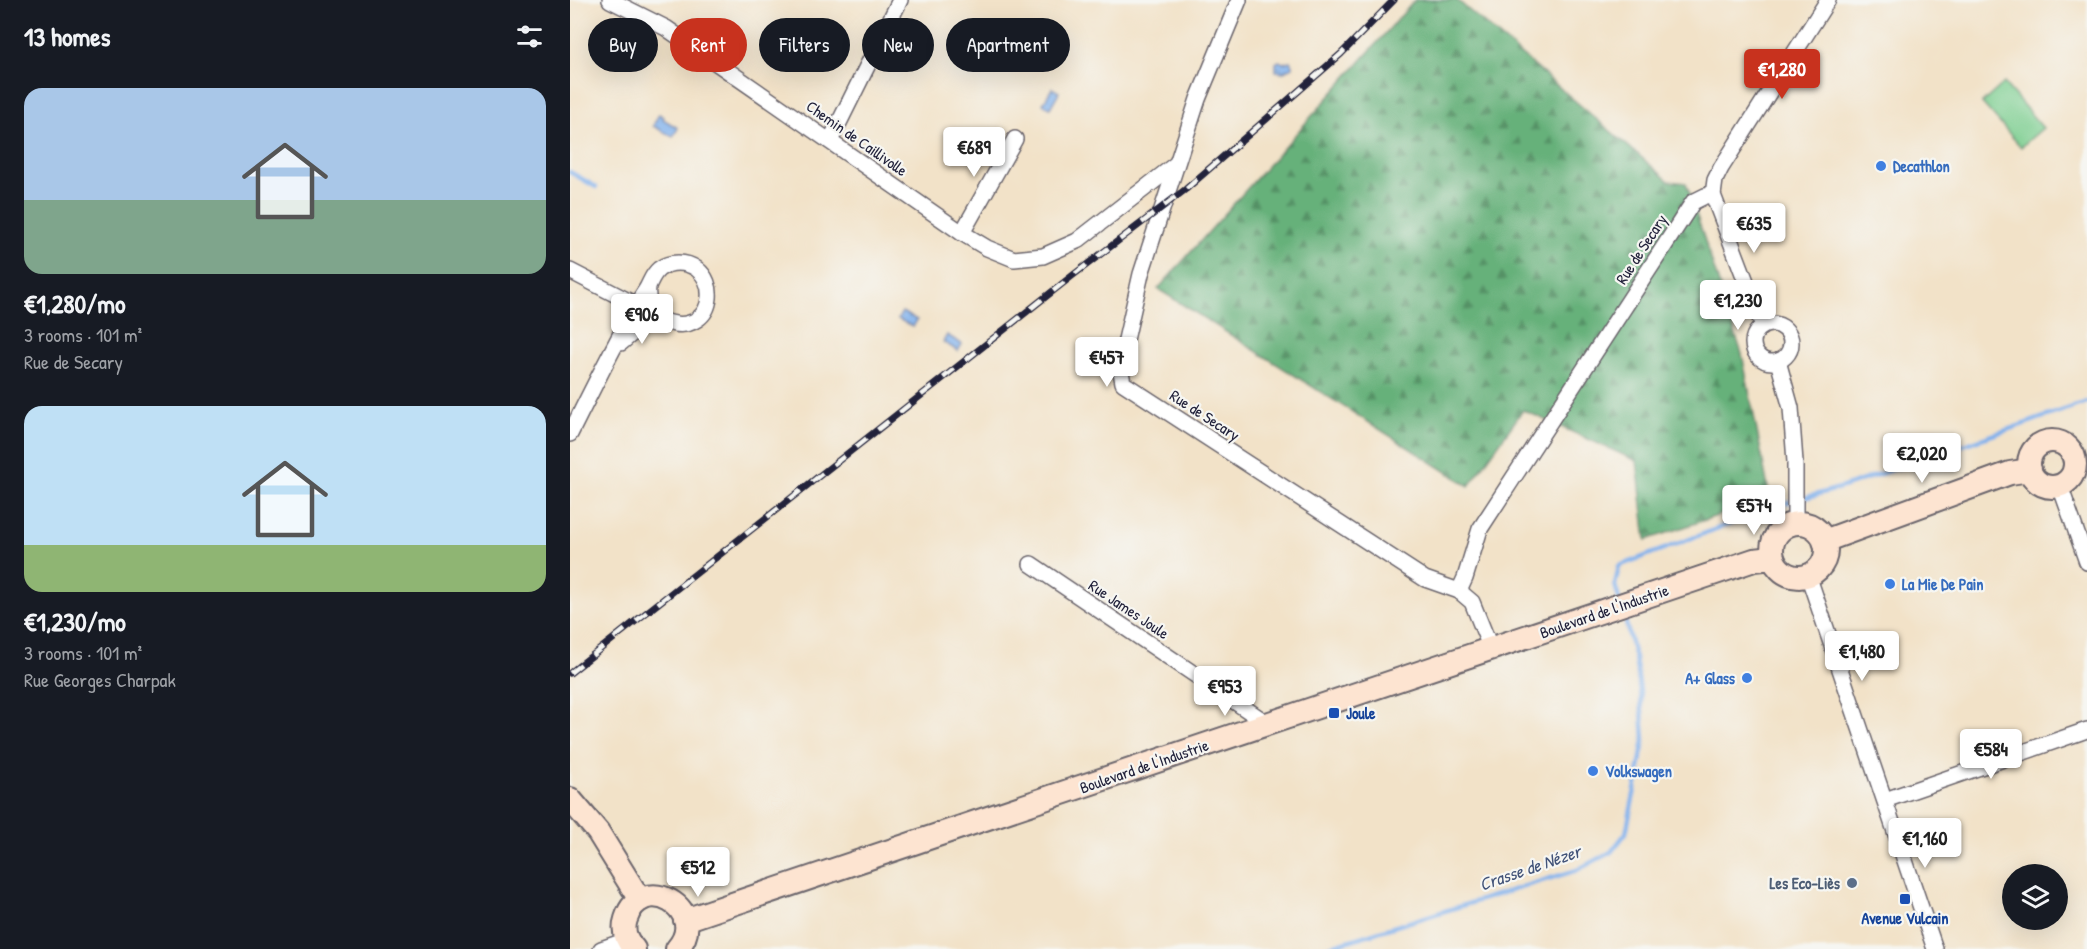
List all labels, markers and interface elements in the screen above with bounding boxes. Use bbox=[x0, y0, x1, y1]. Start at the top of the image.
chip: Buy bbox=[588, 18, 658, 72]
chip: Rent bbox=[670, 18, 747, 72]
chip: Filters bbox=[759, 18, 850, 72]
chip: New bbox=[862, 18, 934, 72]
chip: Apartment bbox=[946, 18, 1070, 72]
text: 13 homes bbox=[24, 19, 111, 54]
icon: filters bbox=[513, 20, 546, 53]
pin: €1,280 bbox=[1733, 49, 1831, 100]
text: €1,280 bbox=[1758, 55, 1806, 82]
street label: Chemin de Caillivolle bbox=[802, 95, 912, 181]
icon: home bbox=[231, 127, 339, 235]
pin: €689 bbox=[938, 127, 1010, 178]
text: €689 bbox=[957, 133, 991, 160]
place label: Decathlon bbox=[1893, 155, 1950, 177]
marker: Decathlon bbox=[1874, 159, 1888, 173]
pin: €635 bbox=[1718, 203, 1790, 254]
text: €635 bbox=[1736, 209, 1772, 236]
street label: Rue de Secary bbox=[1610, 210, 1672, 288]
pin: €1,230 bbox=[1689, 280, 1787, 331]
text: €1,280/mo bbox=[24, 286, 125, 321]
text: €1,230 bbox=[1714, 286, 1762, 313]
pin: €906 bbox=[606, 294, 678, 345]
text: €906 bbox=[625, 300, 659, 327]
text: 3 rooms · 101 m² bbox=[24, 321, 142, 348]
pin: €457 bbox=[1071, 337, 1143, 388]
text: €457 bbox=[1089, 343, 1125, 370]
text: Rue de Secary bbox=[24, 348, 123, 375]
street label: Rue de Secary bbox=[1166, 384, 1244, 446]
pin: €2,020 bbox=[1873, 433, 1971, 484]
text: €2,020 bbox=[1897, 439, 1947, 466]
icon: home bbox=[231, 445, 339, 553]
pin: €574 bbox=[1718, 485, 1790, 536]
text: €574 bbox=[1736, 491, 1772, 518]
place label: La Mie De Pain bbox=[1902, 573, 1984, 595]
street label: Rue James Joule bbox=[1085, 574, 1174, 644]
marker: La Mie De Pain bbox=[1883, 577, 1897, 591]
street label: Boulevard de l'Industrie bbox=[1537, 578, 1672, 643]
text: €1,230/mo bbox=[24, 604, 126, 639]
pin: €1,480 bbox=[1813, 631, 1911, 682]
text: €1,480 bbox=[1839, 637, 1885, 664]
text: 3 rooms · 101 m² bbox=[24, 639, 142, 666]
text: Rue Georges Charpak bbox=[24, 666, 176, 693]
pin: €953 bbox=[1189, 666, 1261, 717]
place label: A+ Glass bbox=[1685, 667, 1736, 689]
marker: A+ Glass bbox=[1740, 671, 1754, 685]
text: €953 bbox=[1208, 672, 1242, 699]
place label: Joule bbox=[1346, 702, 1376, 724]
marker: Joule bbox=[1327, 706, 1341, 720]
pin: €584 bbox=[1955, 729, 2027, 780]
street label: Boulevard de l'Industrie bbox=[1077, 733, 1212, 798]
text: €584 bbox=[1974, 735, 2008, 762]
place label: Volkswagen bbox=[1605, 760, 1672, 783]
marker: Volkswagen bbox=[1586, 764, 1600, 778]
pin: €1,160 bbox=[1876, 818, 1974, 869]
text: €1,160 bbox=[1902, 824, 1948, 851]
water label: Crasse de Nézer bbox=[1476, 838, 1586, 897]
pin: €512 bbox=[662, 847, 734, 898]
text: €512 bbox=[681, 853, 715, 880]
map controls bbox=[2002, 864, 2068, 930]
button: layers bbox=[2002, 864, 2068, 930]
place label: Les Eco-Liès bbox=[1770, 872, 1841, 894]
marker: Les Eco-Liès bbox=[1845, 876, 1859, 890]
marker: Avenue Vulcain bbox=[1898, 892, 1912, 906]
place label: Avenue Vulcain bbox=[1861, 907, 1949, 929]

